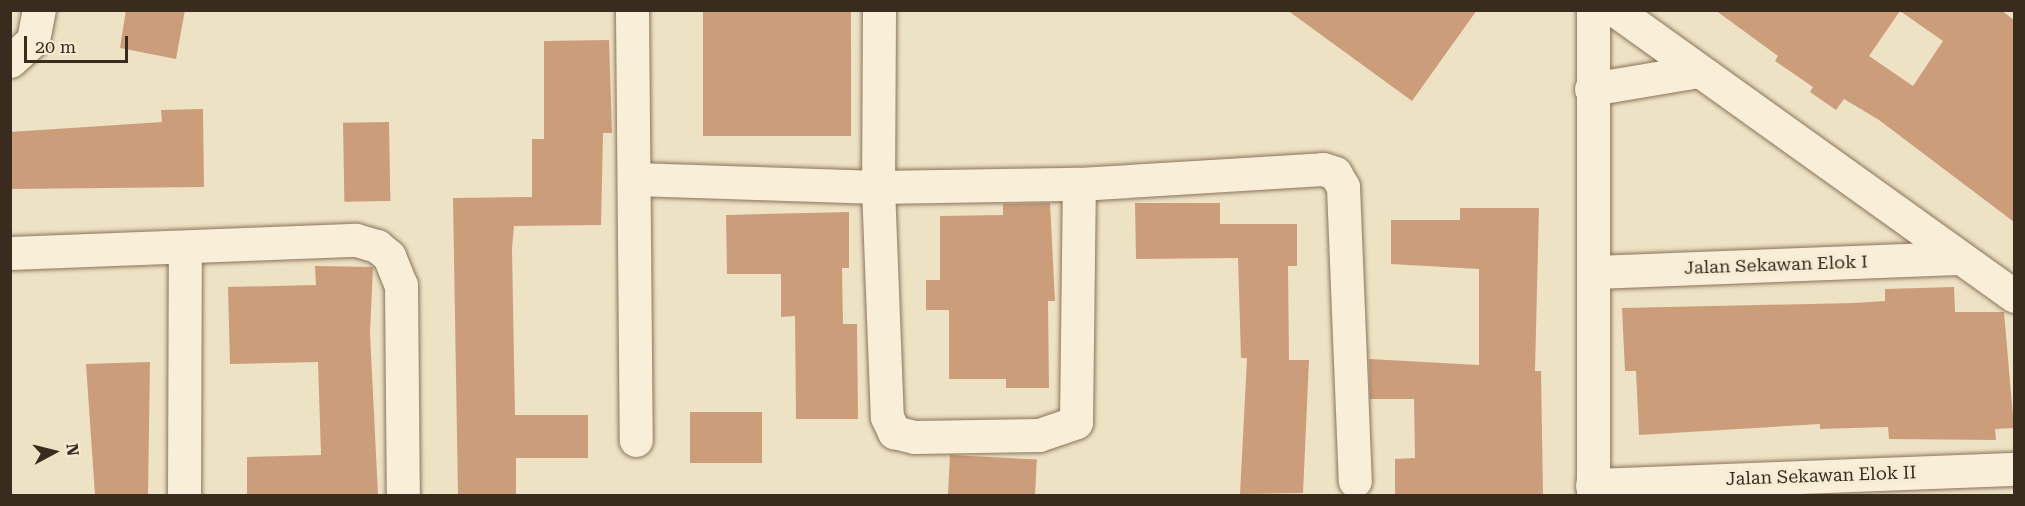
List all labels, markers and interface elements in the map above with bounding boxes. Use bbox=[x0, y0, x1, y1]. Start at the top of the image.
scale bar bbox=[27, 24, 130, 62]
text: 20 m bbox=[35, 36, 76, 57]
street label: Jalan Sekawan Elok I bbox=[1684, 251, 1868, 279]
north arrow bbox=[24, 422, 84, 482]
text: N bbox=[62, 442, 83, 457]
street label: Jalan Sekawan Elok II bbox=[1725, 462, 1917, 490]

